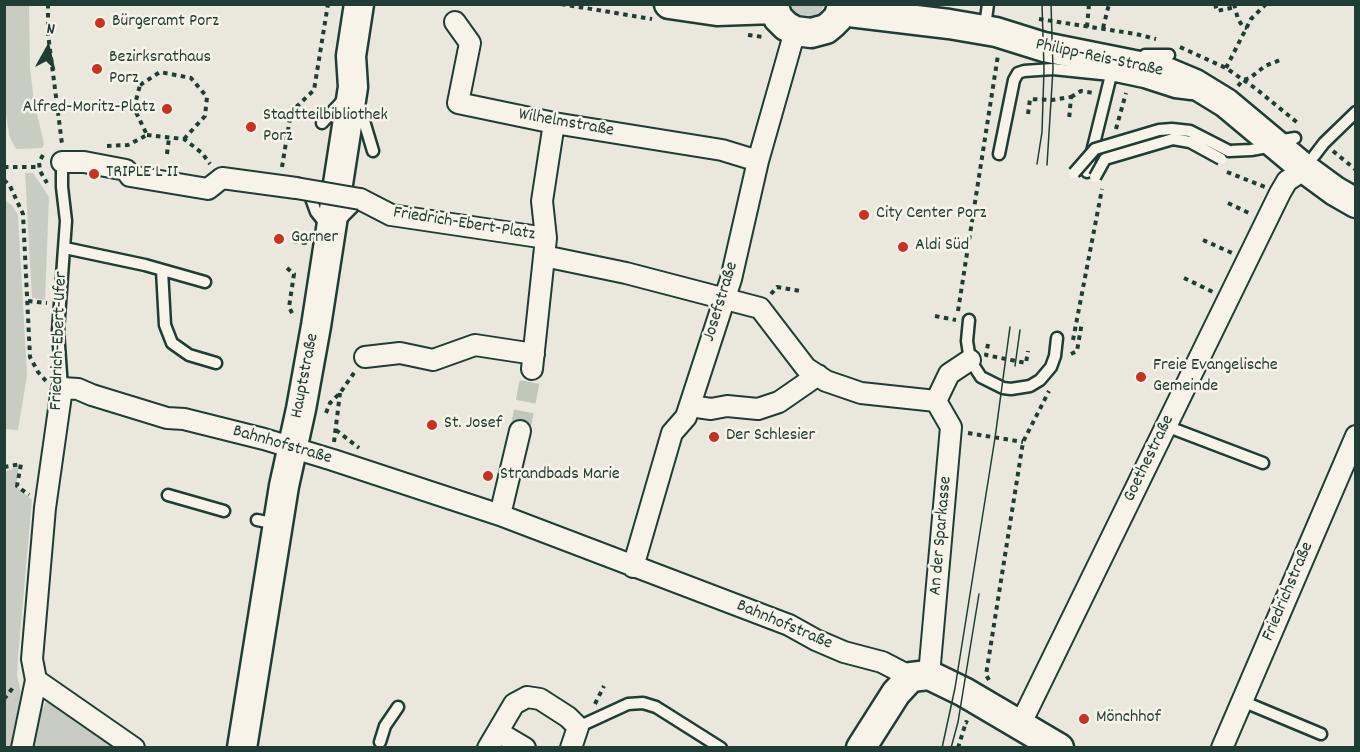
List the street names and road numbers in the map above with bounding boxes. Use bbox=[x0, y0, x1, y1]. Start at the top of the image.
street label: Philipp-Reis-Straße bbox=[1033, 35, 1165, 83]
street label: Wilhelmstraße bbox=[517, 105, 615, 143]
street label: Friedrich-Ebert-Platz bbox=[391, 203, 537, 247]
street label: Josefstraße bbox=[700, 260, 744, 344]
street label: Friedrich-Ebert-Ufer bbox=[47, 271, 73, 411]
street label: Hauptstraße bbox=[287, 332, 325, 420]
street label: Goethestraße bbox=[1120, 412, 1180, 506]
street label: Bahnhofstraße bbox=[230, 422, 334, 470]
street label: An der Sparkasse bbox=[926, 475, 958, 597]
street label: Friedrichstraße bbox=[1258, 539, 1320, 645]
street label: Bahnhofstraße bbox=[733, 596, 835, 656]

